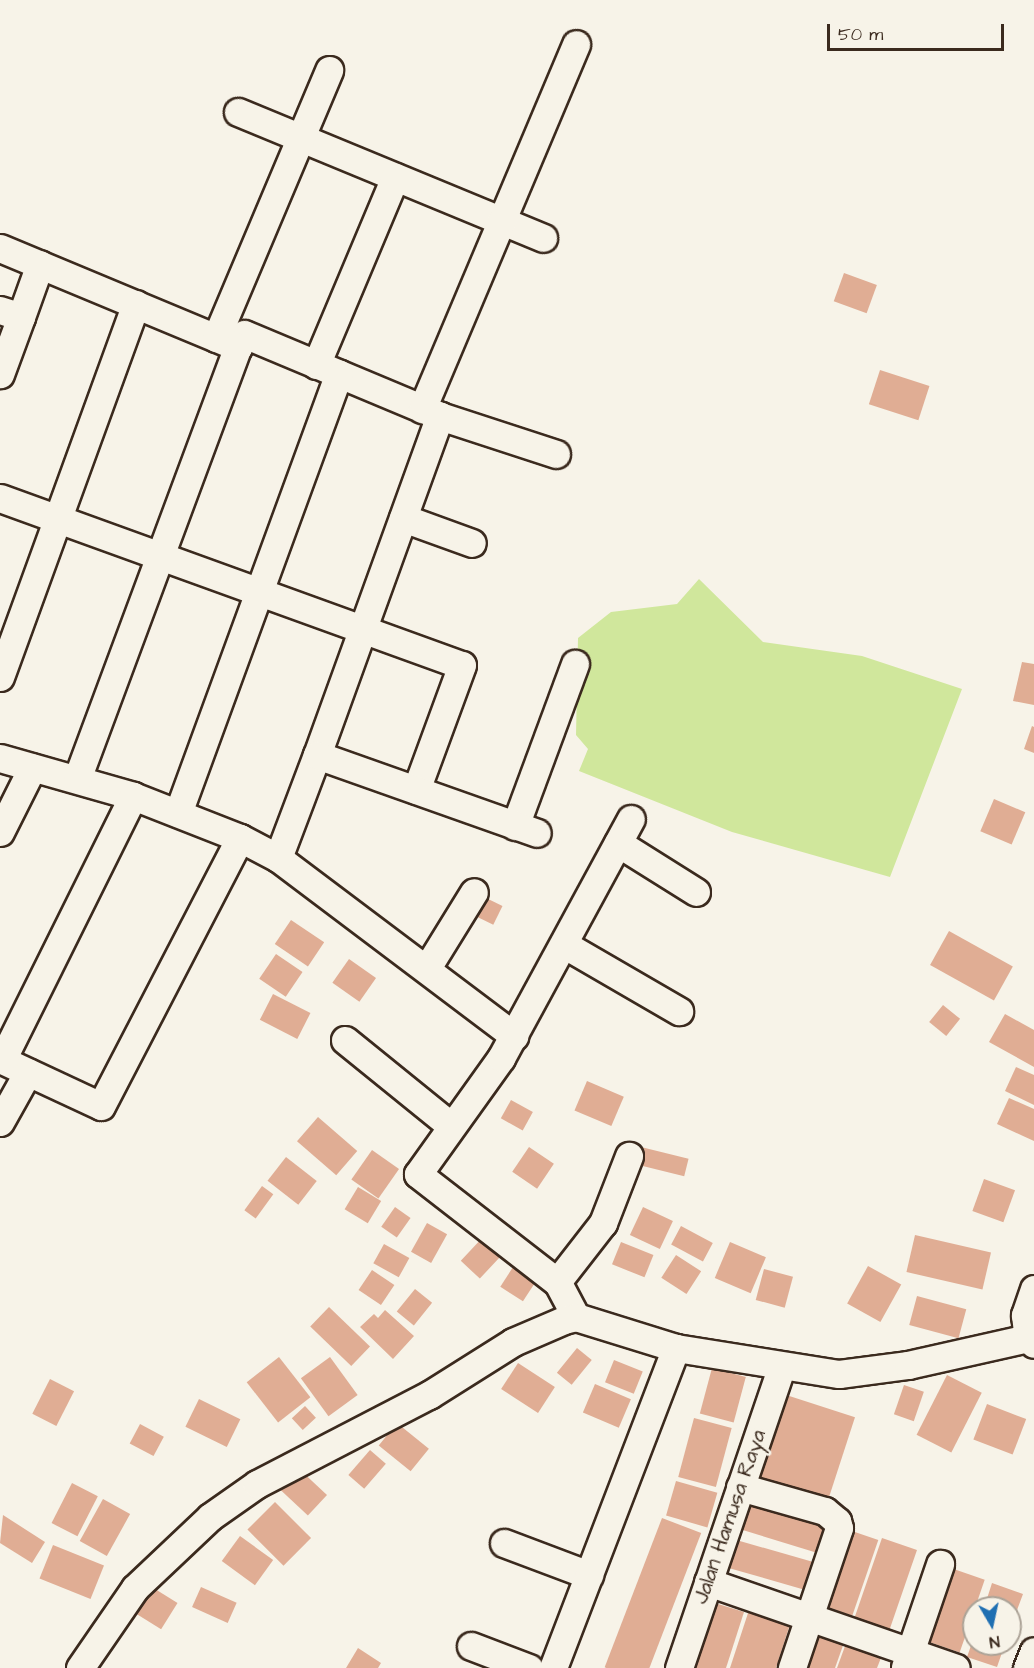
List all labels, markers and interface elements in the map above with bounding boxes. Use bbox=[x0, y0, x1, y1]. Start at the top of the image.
scale bar bbox=[830, 12, 1007, 50]
text: 50 m bbox=[838, 22, 883, 47]
street label: Jalan Hamusa Raya bbox=[688, 1427, 772, 1607]
north arrow bbox=[962, 1596, 1022, 1656]
text: N bbox=[988, 1630, 1001, 1653]

